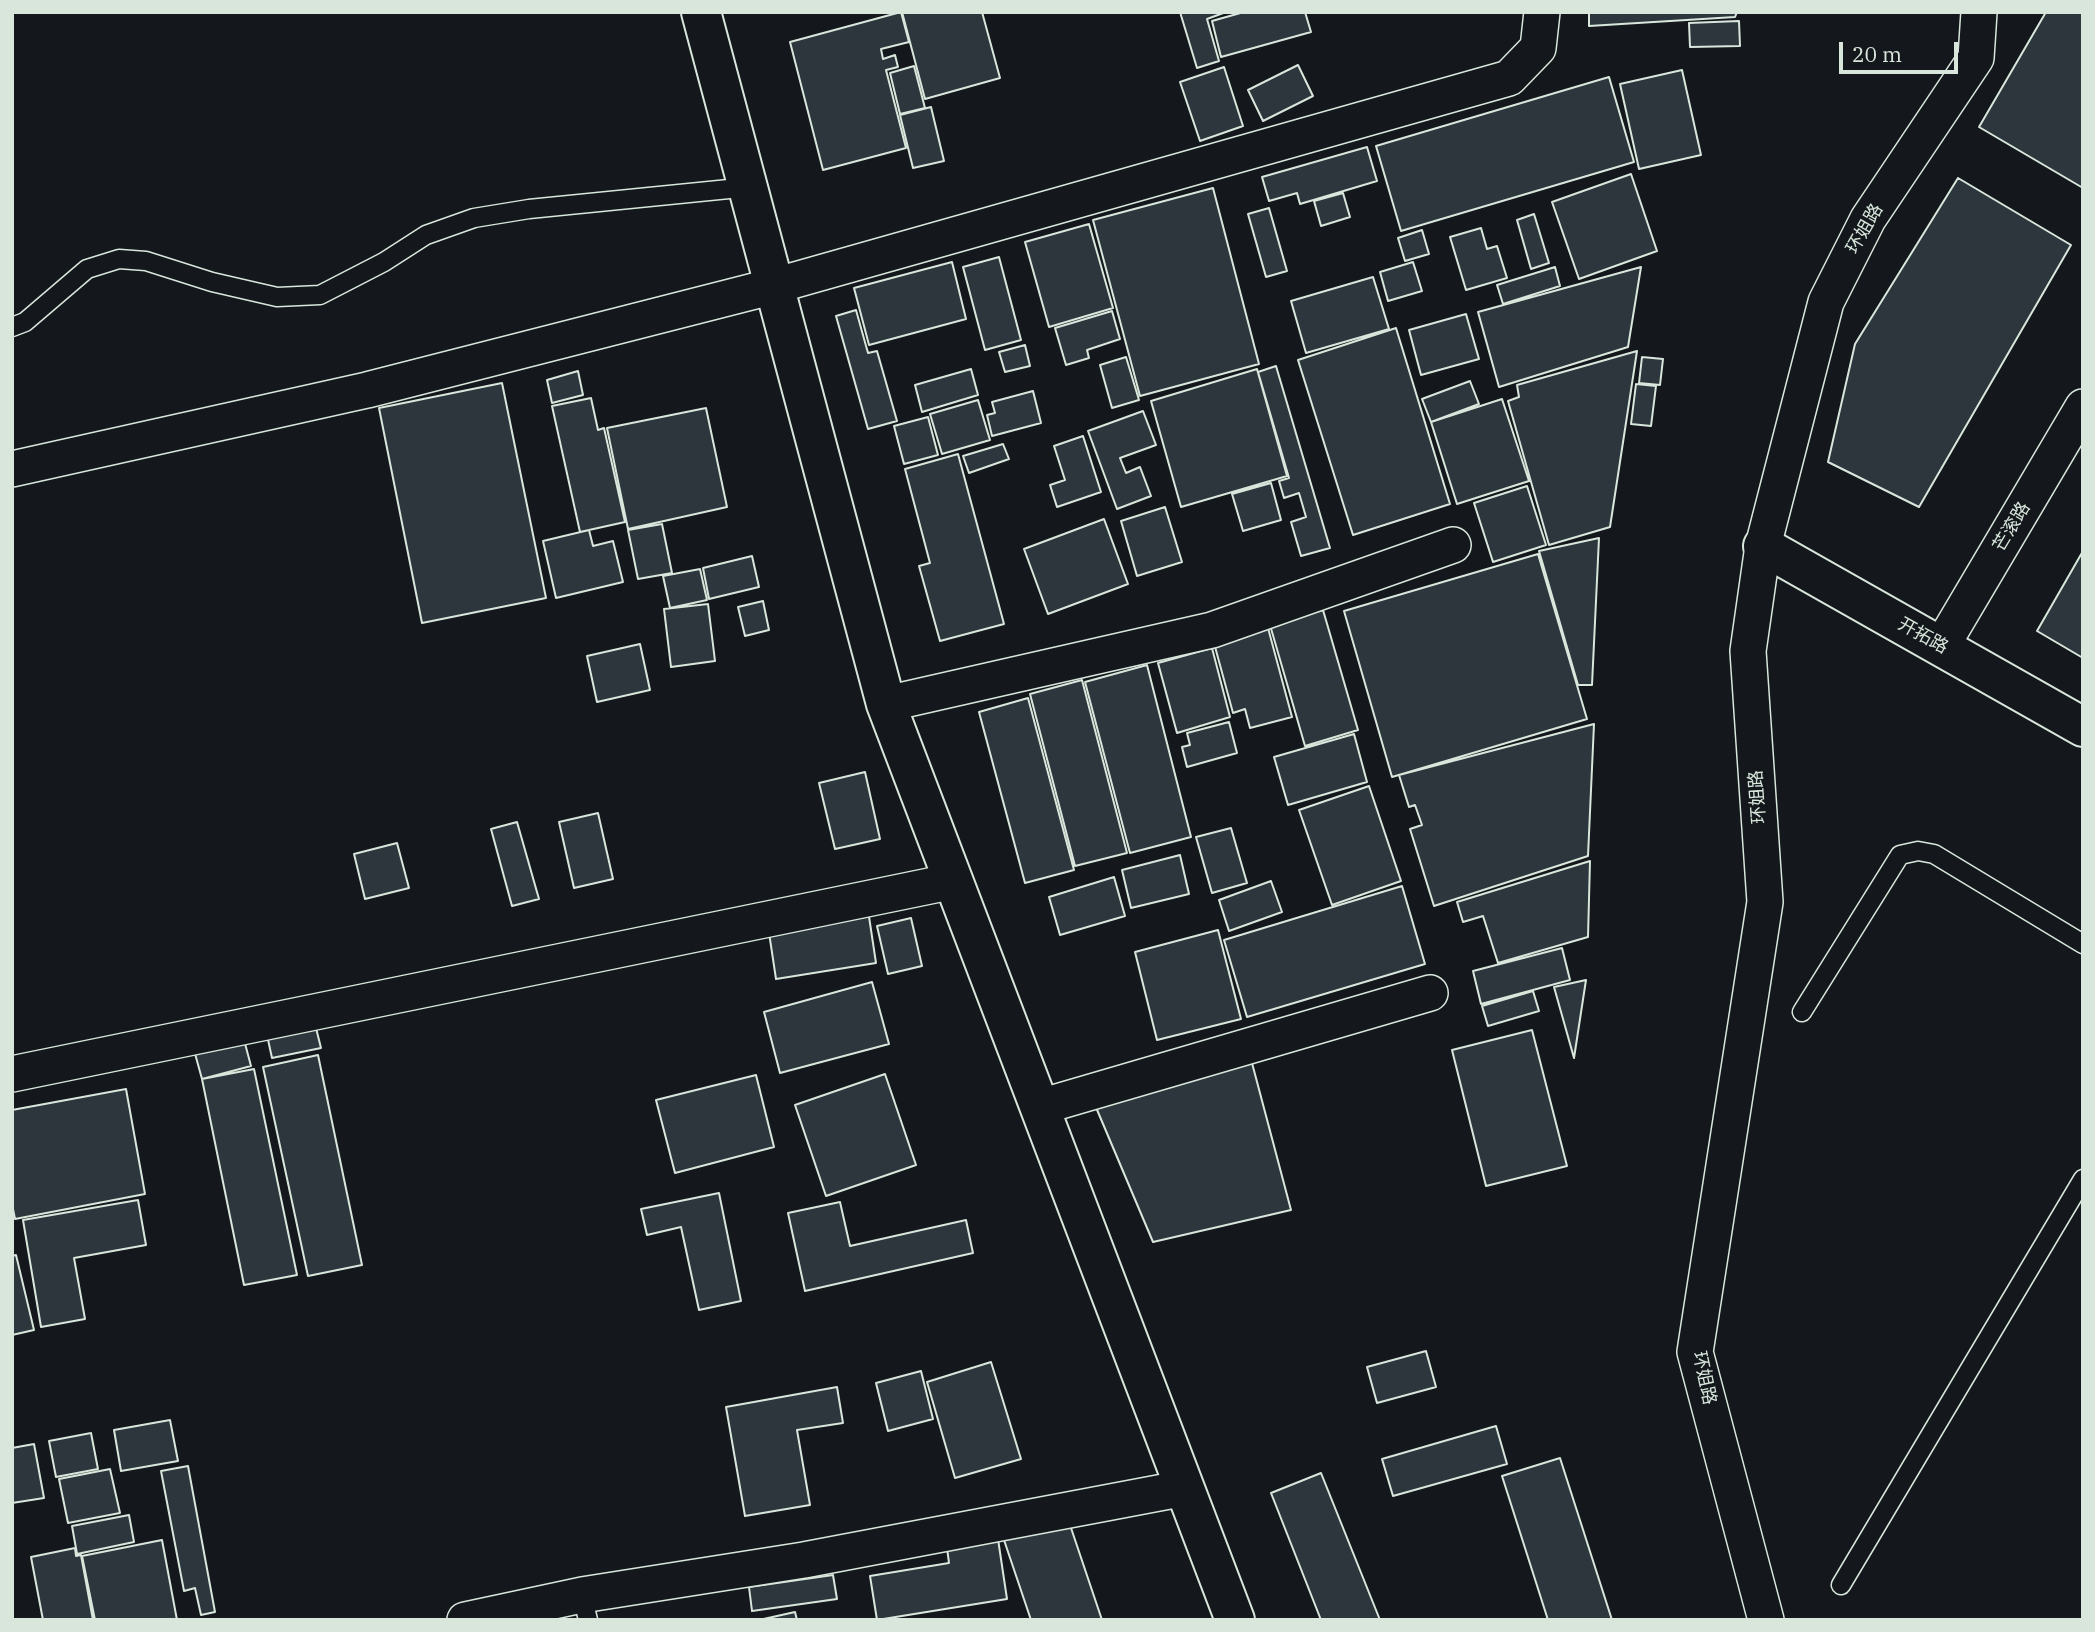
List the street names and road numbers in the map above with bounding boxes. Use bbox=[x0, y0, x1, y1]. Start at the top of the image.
street label: 环姐路 bbox=[1842, 200, 1888, 258]
street label: 芒滚路 bbox=[1989, 498, 2035, 556]
street label: 开拓路 bbox=[1894, 613, 1952, 659]
street label: 环姐路 bbox=[1745, 769, 1771, 825]
street label: 环姐路 bbox=[1688, 1349, 1720, 1407]

